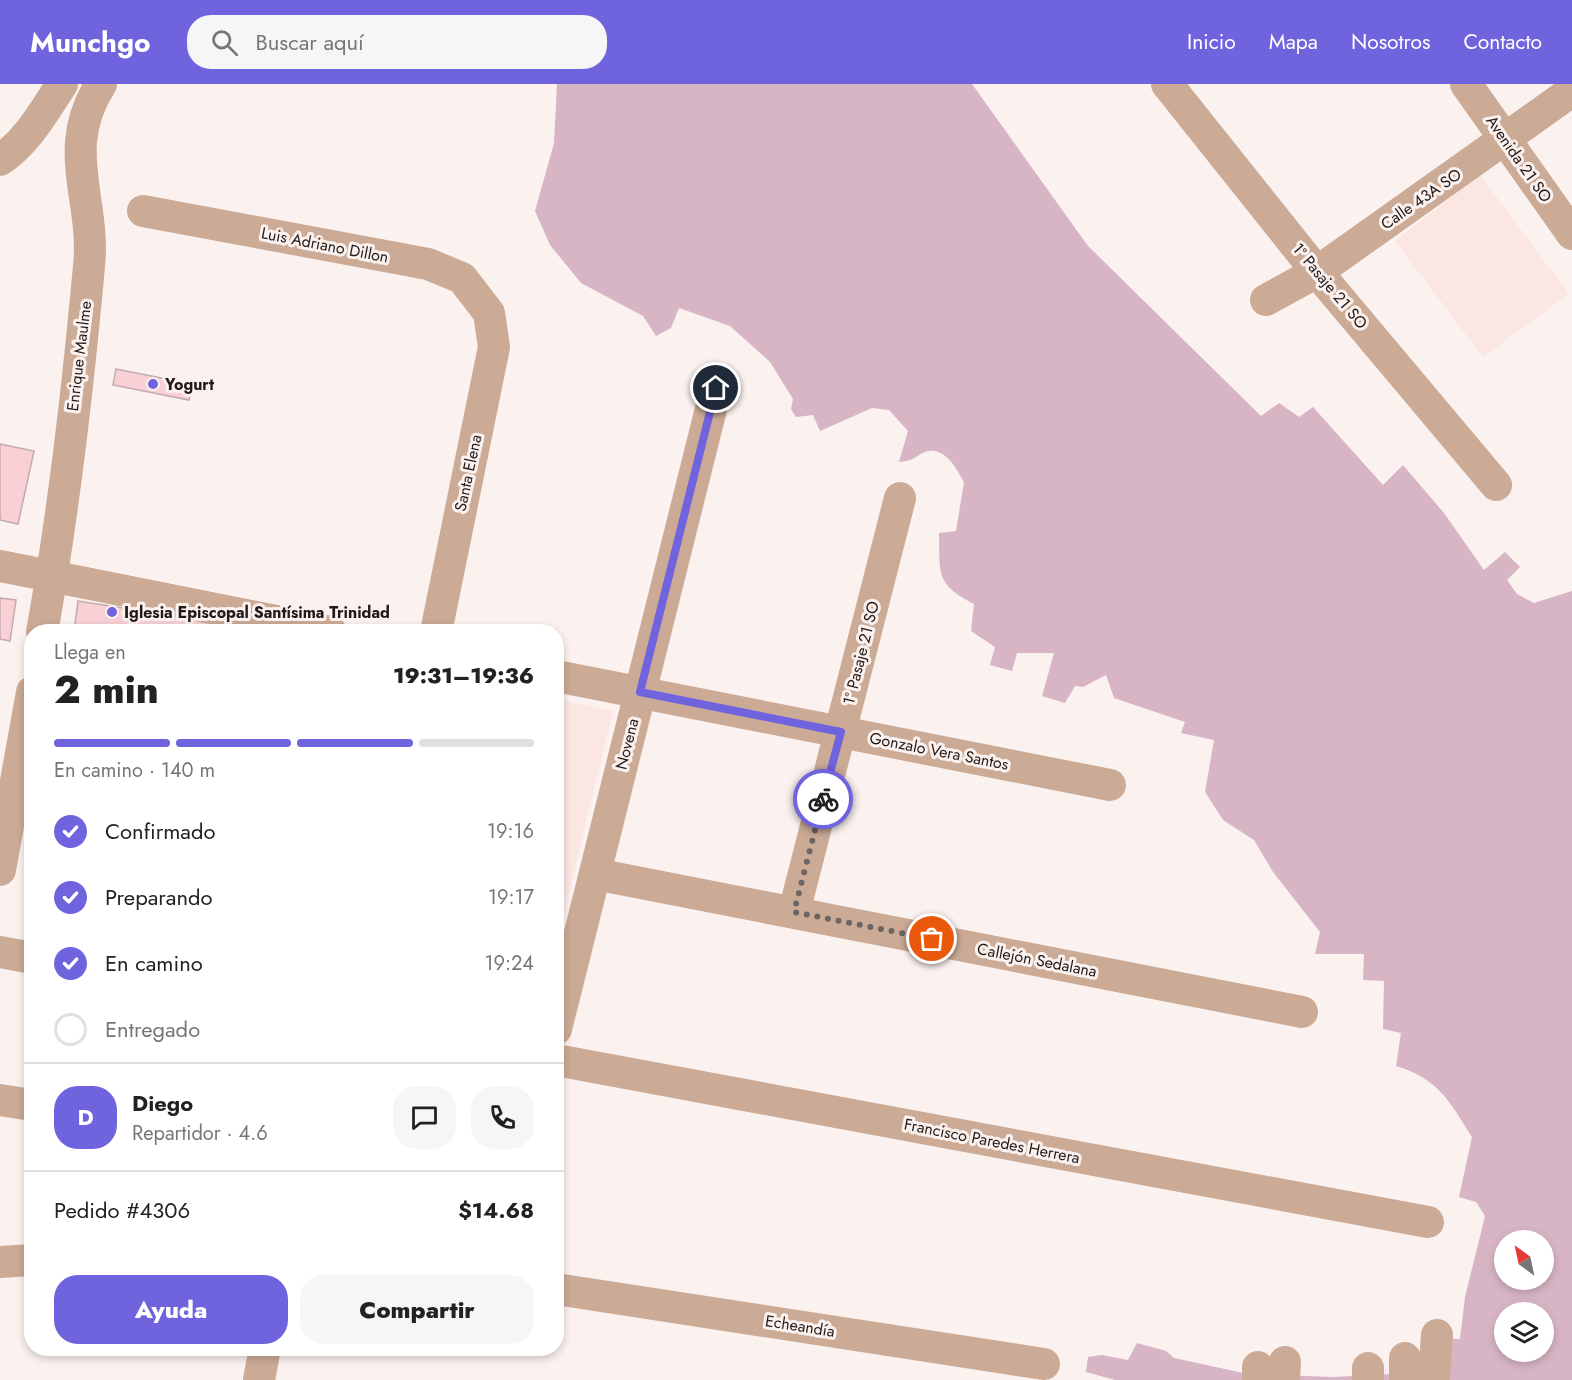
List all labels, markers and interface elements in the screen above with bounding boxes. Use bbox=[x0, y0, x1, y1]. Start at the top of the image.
search box bbox=[187, 15, 607, 69]
text: Munchgo bbox=[30, 22, 151, 63]
icon: search bbox=[208, 26, 241, 59]
text: Buscar aquí bbox=[256, 26, 364, 58]
text: Inicio bbox=[1187, 27, 1236, 57]
text: Mapa bbox=[1269, 27, 1318, 57]
text: Nosotros bbox=[1351, 27, 1430, 57]
text: Contacto bbox=[1463, 27, 1542, 57]
street label: Avenida 21 SO bbox=[1480, 111, 1558, 207]
street label: Calle 43A SO bbox=[1376, 163, 1466, 235]
street label: Luis Adriano Dillon bbox=[259, 221, 391, 269]
street label: 1º Pasaje 21 SO bbox=[1287, 238, 1373, 334]
street label: Enrique Maulme bbox=[61, 300, 97, 412]
pin bbox=[690, 362, 741, 413]
icon: home bbox=[699, 371, 732, 404]
place label: Yogurt bbox=[164, 373, 215, 396]
marker: Yogurt bbox=[146, 377, 160, 391]
street label: Santa Elena bbox=[449, 432, 487, 514]
street label: 1º Pasaje 21 SO bbox=[837, 599, 885, 707]
place label: Iglesia Episcopal Santísima Trinidad bbox=[124, 601, 390, 624]
marker: Iglesia Episcopal Santísima Trinidad bbox=[105, 605, 119, 619]
text: Llega en bbox=[54, 638, 126, 667]
text: 19:31–19:36 bbox=[393, 659, 534, 691]
text: 2 min bbox=[54, 661, 159, 718]
street label: Novena bbox=[610, 716, 644, 772]
street label: Gonzalo Vera Santos bbox=[868, 726, 1010, 776]
text: En camino · 140 m bbox=[54, 756, 215, 785]
courier bbox=[793, 769, 853, 829]
icon: bike bbox=[807, 783, 840, 816]
icon: check bbox=[54, 815, 87, 848]
text: Confirmado bbox=[105, 815, 215, 847]
text: 19:16 bbox=[487, 817, 534, 846]
icon: check bbox=[54, 881, 87, 914]
text: Preparando bbox=[105, 881, 213, 913]
text: 19:17 bbox=[488, 883, 534, 912]
pin bbox=[906, 913, 957, 964]
icon: bag bbox=[915, 922, 948, 955]
street label: Callejón Sedalana bbox=[975, 937, 1099, 983]
icon: check bbox=[54, 947, 87, 980]
text: En camino bbox=[105, 947, 203, 979]
text: 19:24 bbox=[484, 949, 534, 978]
text: Entregado bbox=[105, 1013, 200, 1045]
button: chat bbox=[393, 1086, 456, 1149]
button: phone bbox=[471, 1086, 534, 1149]
text: Diego bbox=[132, 1087, 193, 1119]
text: D bbox=[77, 1101, 94, 1133]
street label: Francisco Paredes Herrera bbox=[902, 1113, 1082, 1169]
text: Repartidor · 4.6 bbox=[132, 1119, 268, 1148]
text: Pedido #4306 bbox=[54, 1194, 190, 1226]
text: $14.68 bbox=[458, 1194, 534, 1226]
north arrow bbox=[1494, 1230, 1554, 1290]
map controls bbox=[1494, 1230, 1554, 1362]
button: Ayuda bbox=[54, 1275, 288, 1344]
button: Compartir bbox=[300, 1275, 534, 1344]
button: layers bbox=[1494, 1302, 1554, 1362]
street label: Echeandía bbox=[764, 1309, 836, 1343]

